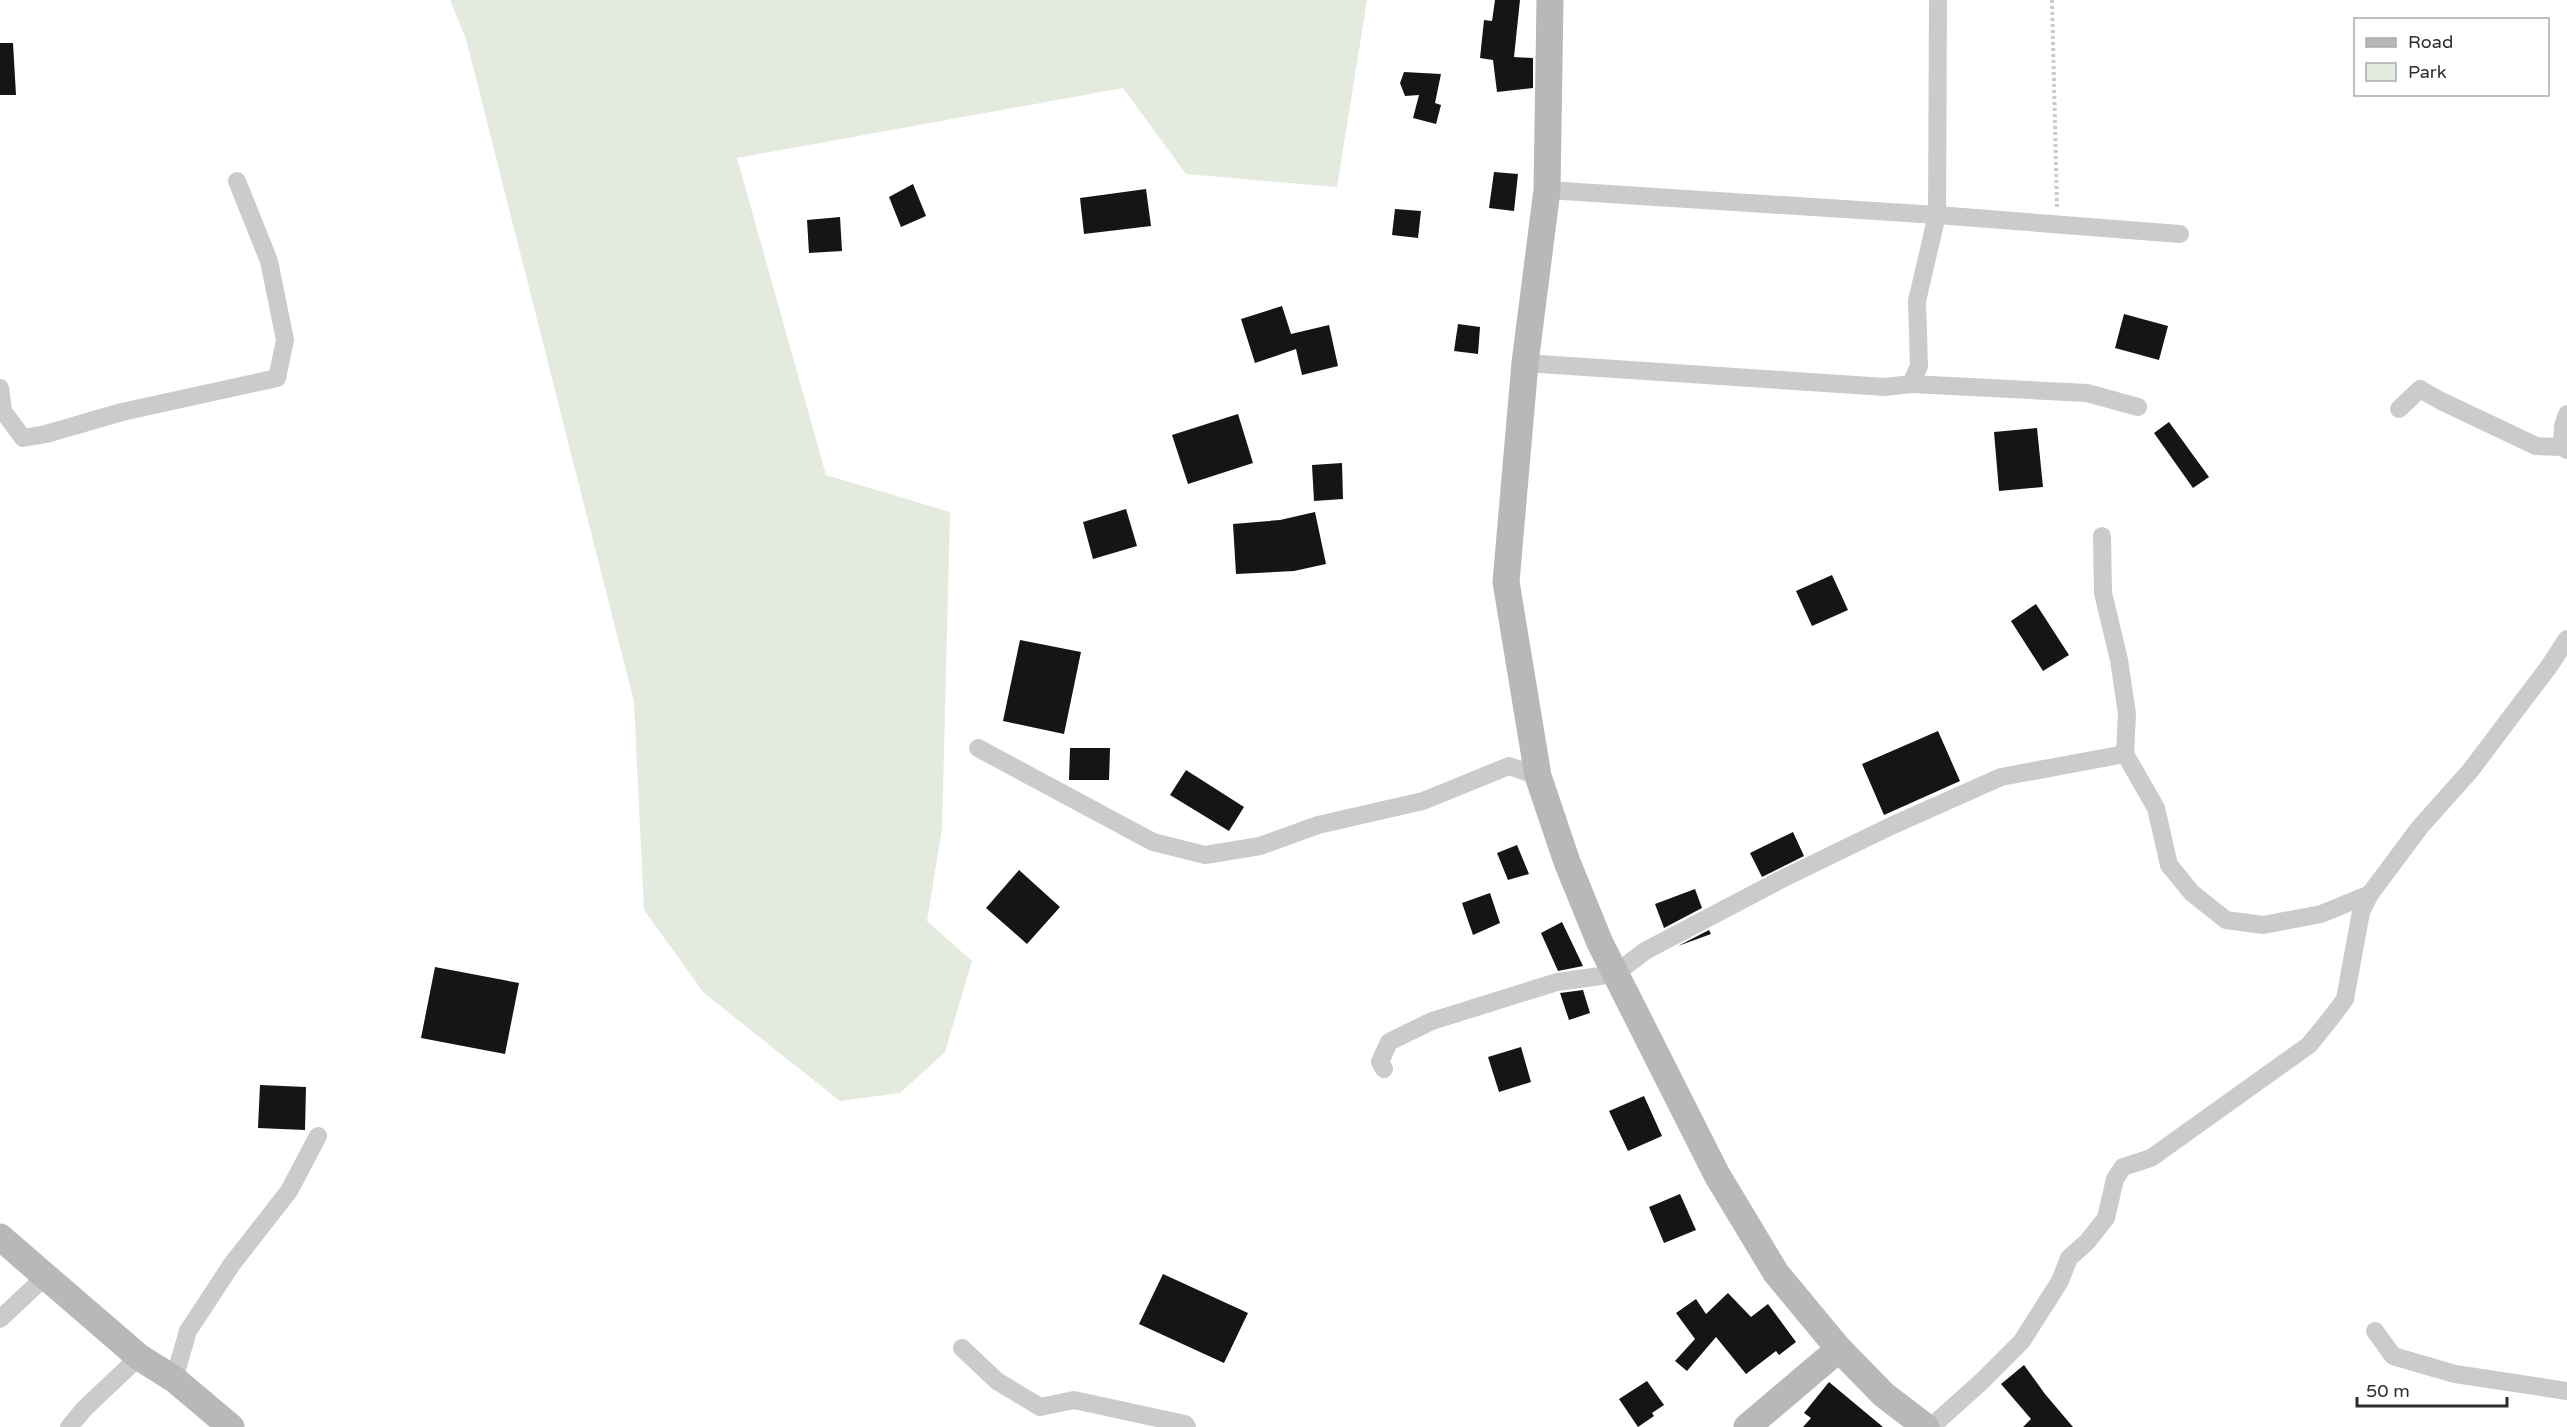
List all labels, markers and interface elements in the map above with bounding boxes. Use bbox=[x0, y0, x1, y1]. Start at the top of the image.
legend bbox=[2354, 18, 2549, 96]
text: Road bbox=[2408, 31, 2453, 53]
text: Park bbox=[2408, 61, 2447, 83]
scale bar bbox=[2357, 1370, 2507, 1408]
text: 50 m bbox=[2366, 1380, 2410, 1402]

